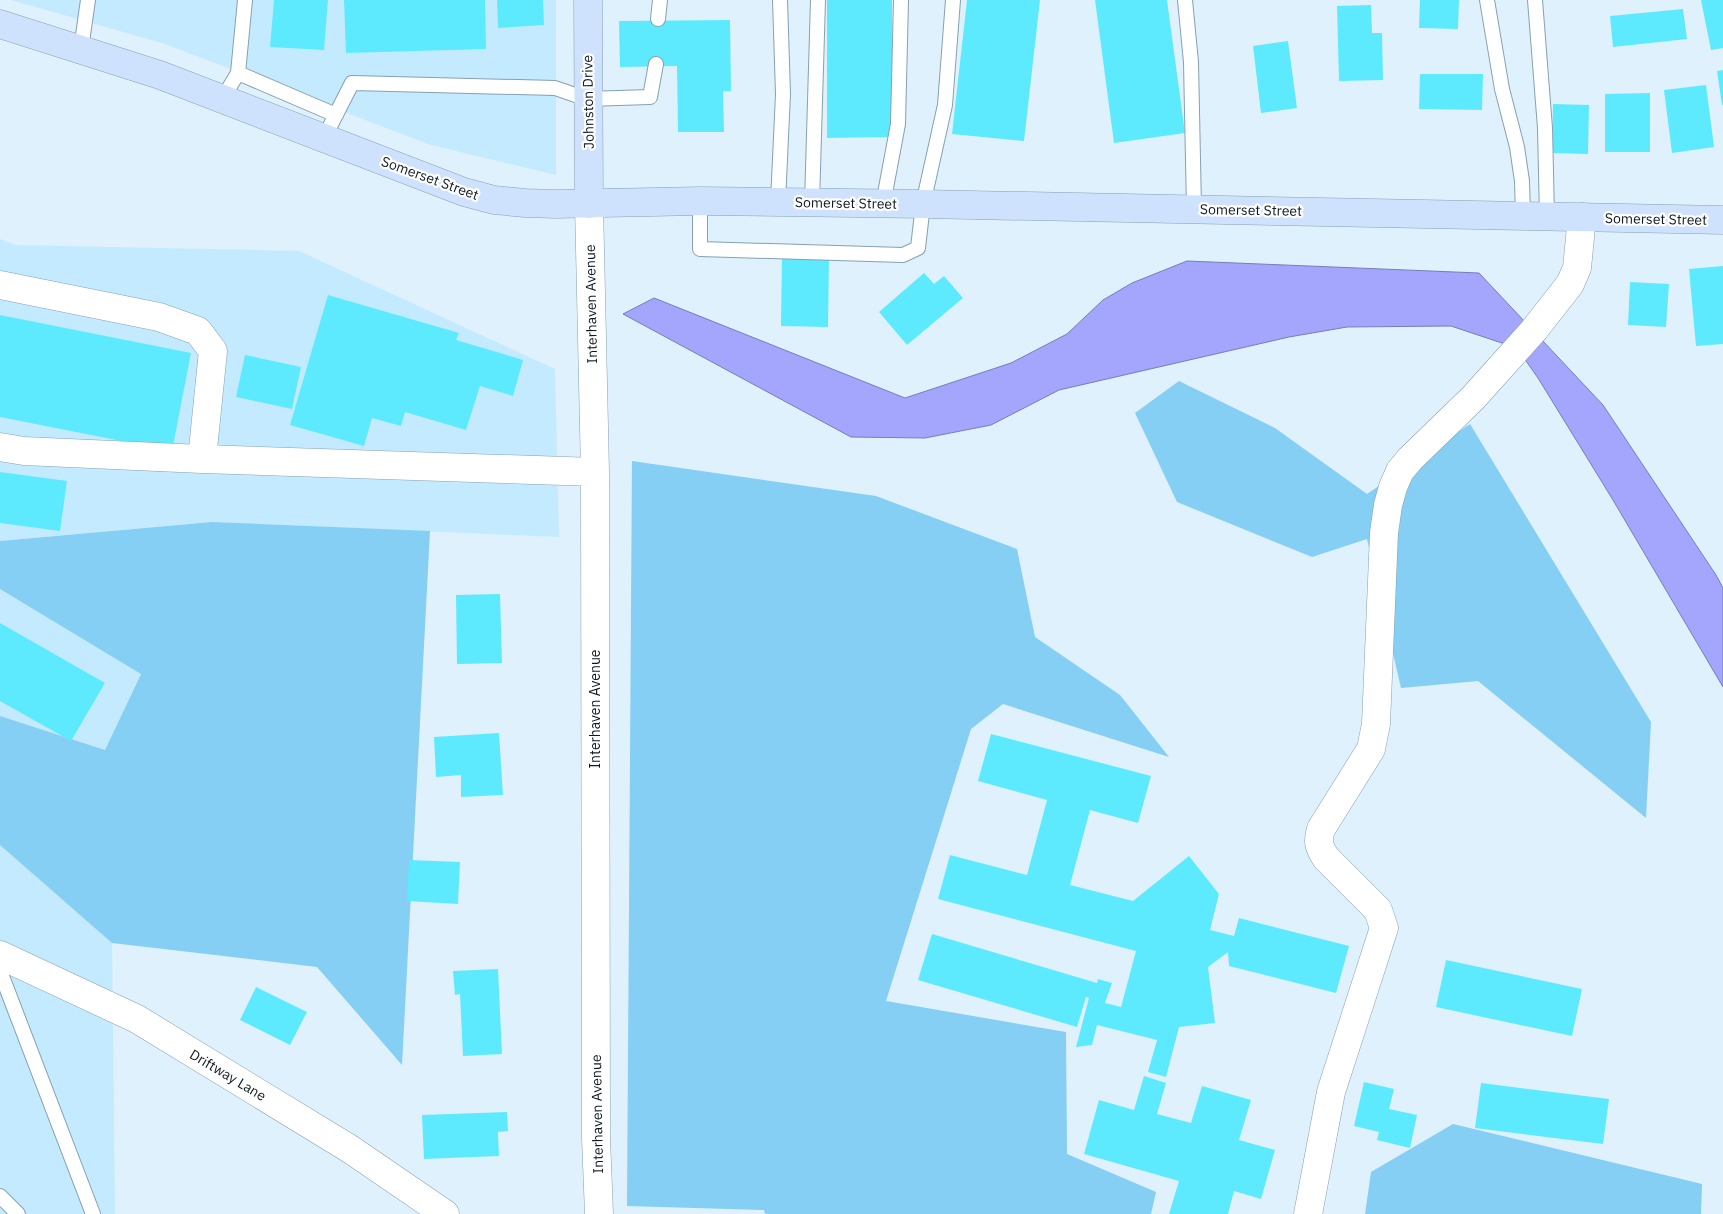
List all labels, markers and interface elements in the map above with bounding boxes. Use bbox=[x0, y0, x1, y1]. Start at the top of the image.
street label: Johnston Drive bbox=[578, 55, 598, 149]
street label: Somerset Street bbox=[379, 152, 481, 204]
street label: Somerset Street bbox=[795, 193, 897, 213]
street label: Somerset Street bbox=[1200, 200, 1302, 220]
street label: Somerset Street bbox=[1605, 209, 1707, 229]
street label: Interhaven Avenue bbox=[581, 244, 601, 364]
street label: Interhaven Avenue bbox=[586, 649, 604, 769]
street label: Driftway Lane bbox=[187, 1045, 270, 1105]
street label: Interhaven Avenue bbox=[587, 1054, 607, 1174]

